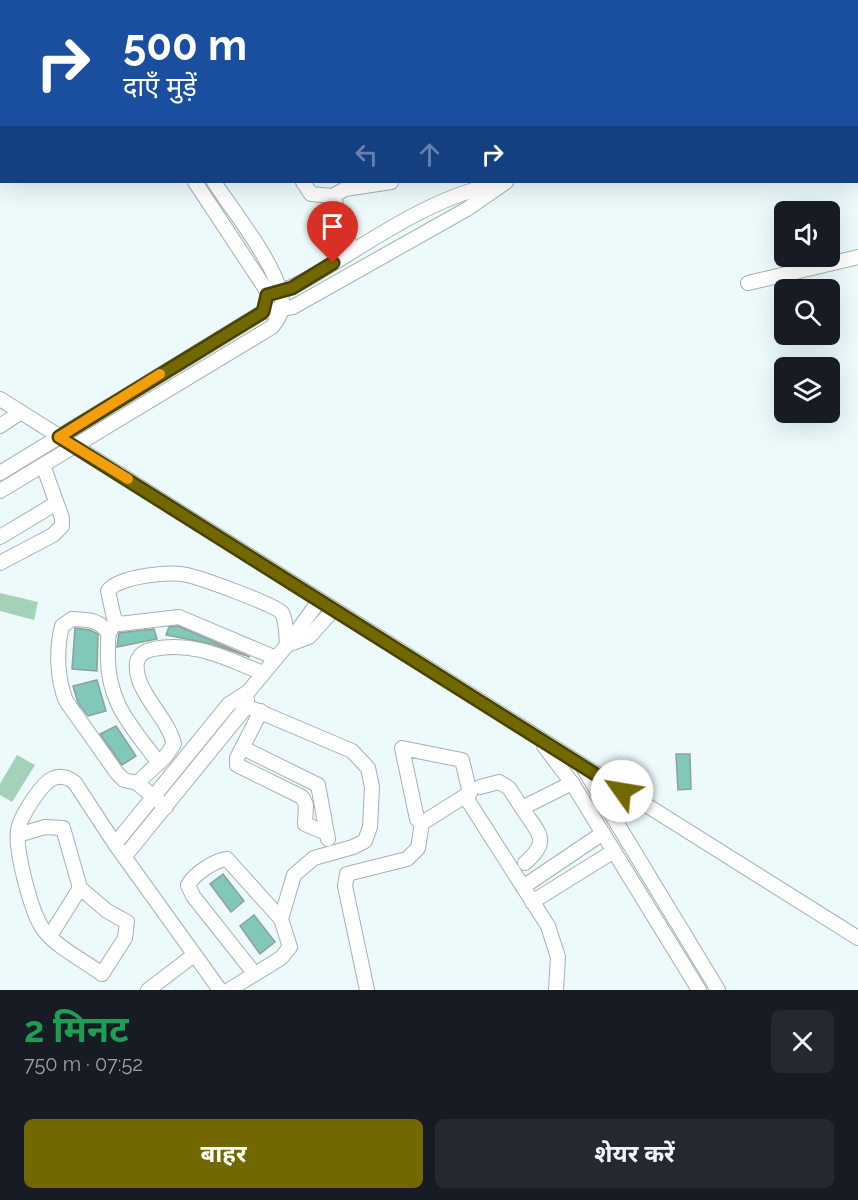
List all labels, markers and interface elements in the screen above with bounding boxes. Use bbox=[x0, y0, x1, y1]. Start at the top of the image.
text: 500 m bbox=[123, 21, 247, 70]
icon: right bbox=[24, 24, 102, 102]
text: दाएँ मुड़ें bbox=[123, 71, 197, 102]
icon: left bbox=[350, 138, 383, 171]
icon: ahead bbox=[413, 138, 446, 171]
icon: right bbox=[476, 138, 509, 171]
pin bbox=[307, 201, 358, 263]
map controls bbox=[774, 201, 840, 423]
button: sound bbox=[774, 201, 840, 267]
icon: arrive bbox=[316, 210, 349, 243]
button: search bbox=[774, 279, 840, 345]
button: layers bbox=[774, 357, 840, 423]
position arrow bbox=[590, 759, 654, 823]
text: 2 मिनट bbox=[24, 1008, 129, 1050]
button: close bbox=[771, 1010, 834, 1073]
text: 750 m · 07:52 bbox=[24, 1052, 143, 1076]
button: बाहर bbox=[24, 1119, 423, 1188]
button: शेयर करें bbox=[435, 1119, 834, 1188]

